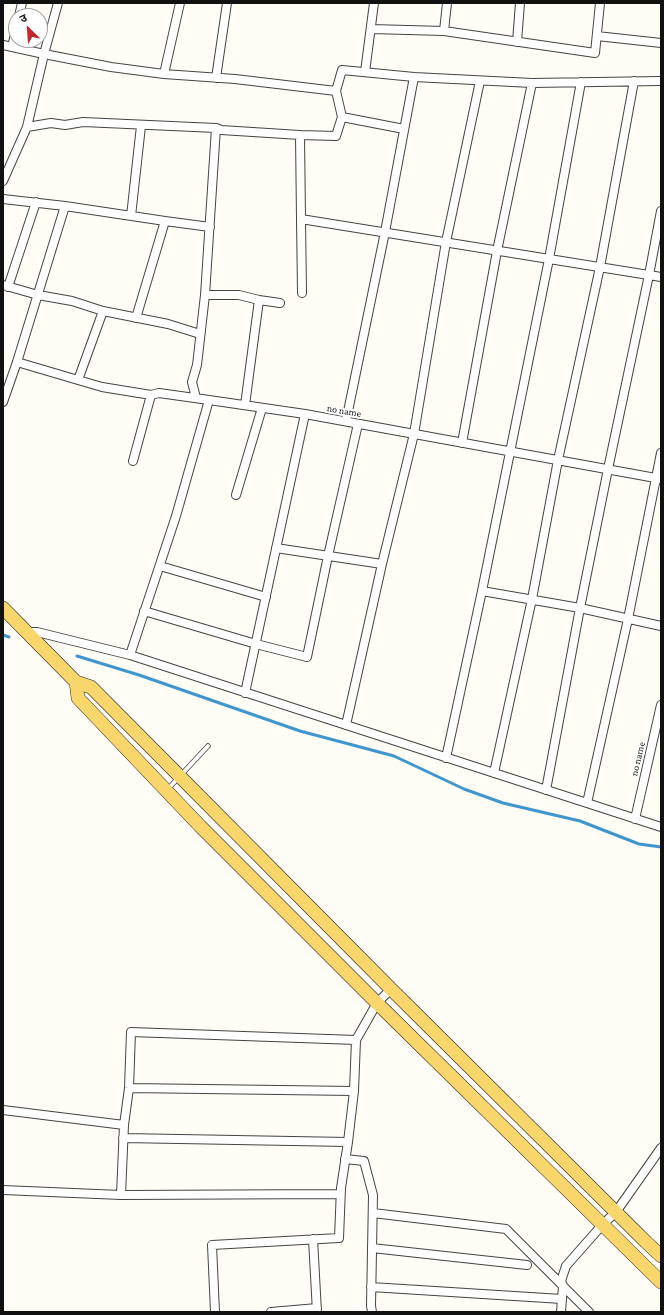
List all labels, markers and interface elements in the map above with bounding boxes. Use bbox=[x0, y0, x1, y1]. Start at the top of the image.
north arrow bbox=[8, 8, 48, 48]
text: उ bbox=[18, 11, 29, 25]
street label: no name bbox=[326, 402, 362, 420]
street label: no name bbox=[628, 741, 648, 777]

